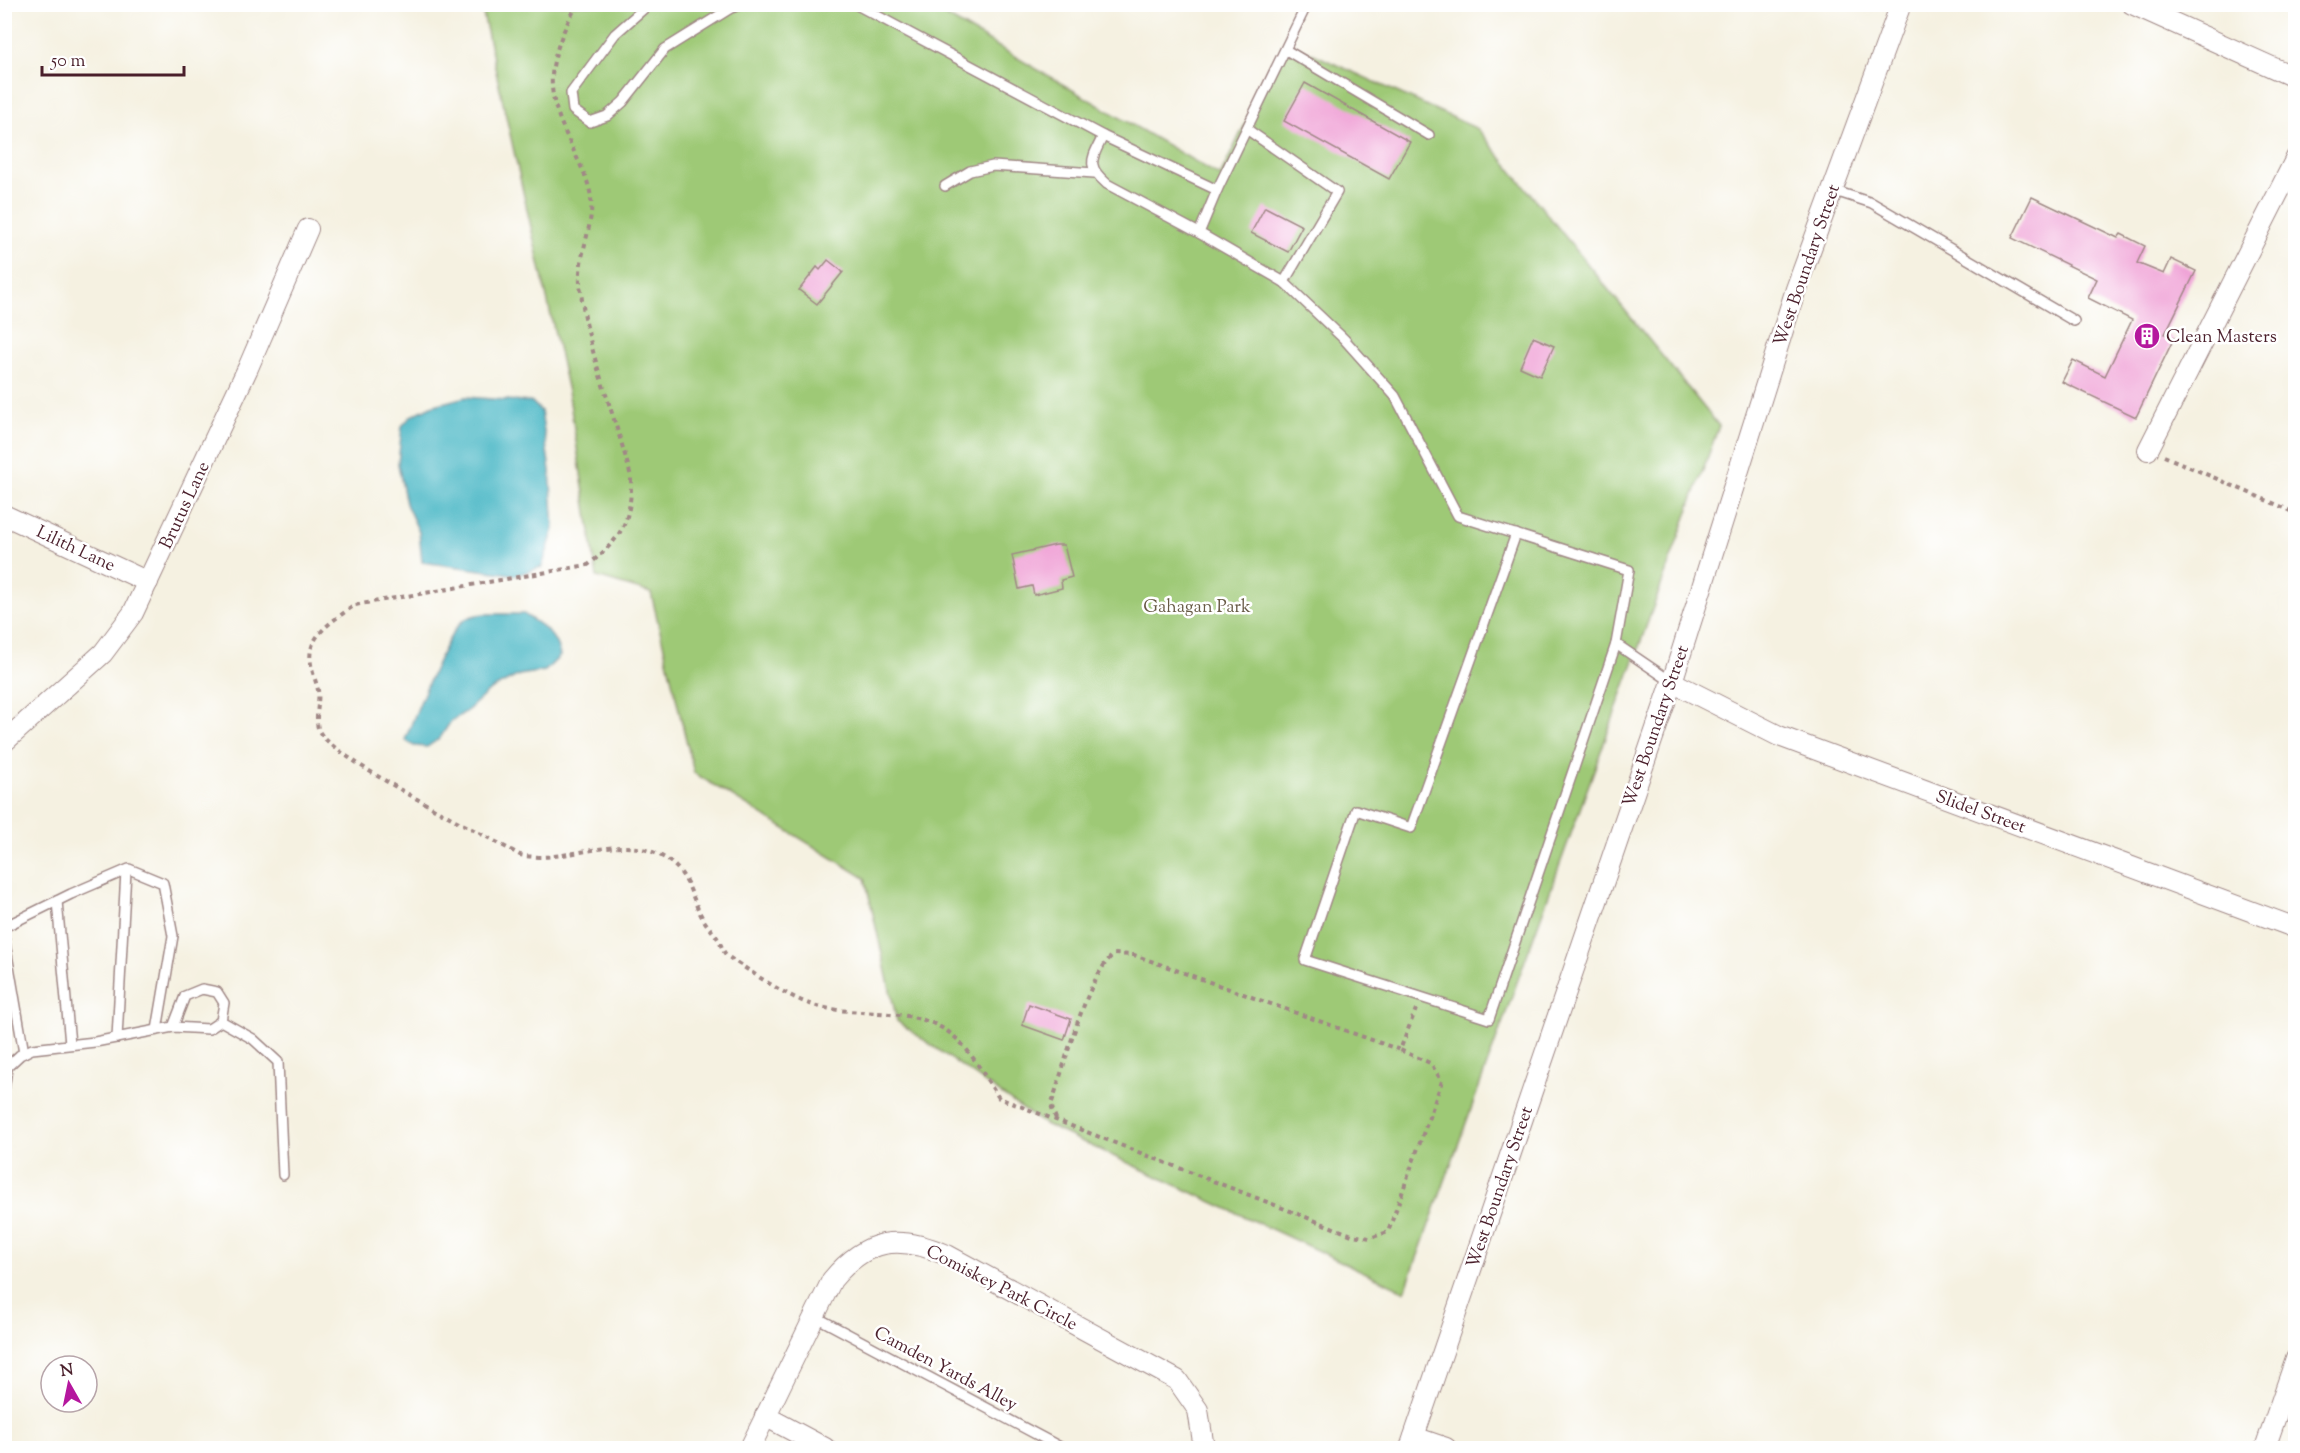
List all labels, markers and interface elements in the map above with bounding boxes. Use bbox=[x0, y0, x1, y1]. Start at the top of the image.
scale bar bbox=[42, 39, 184, 77]
text: 50 m bbox=[50, 49, 86, 75]
street label: West Boundary Street bbox=[1768, 181, 1848, 350]
building icon: Clean Masters bbox=[2132, 321, 2162, 351]
place label: Clean Masters bbox=[2166, 325, 2277, 351]
street label: Brutus Lane bbox=[154, 458, 217, 554]
street label: Lilith Lane bbox=[31, 520, 119, 579]
park label: Gahagan Park bbox=[1143, 595, 1251, 621]
street label: West Boundary Street bbox=[1617, 642, 1697, 811]
street label: Slidel Street bbox=[1932, 785, 2029, 841]
street label: West Boundary Street bbox=[1461, 1103, 1541, 1272]
street label: Comiskey Park Circle bbox=[921, 1239, 1081, 1338]
street label: Camden Yards Alley bbox=[869, 1321, 1021, 1419]
north arrow bbox=[39, 1354, 99, 1414]
text: N bbox=[59, 1359, 75, 1384]

